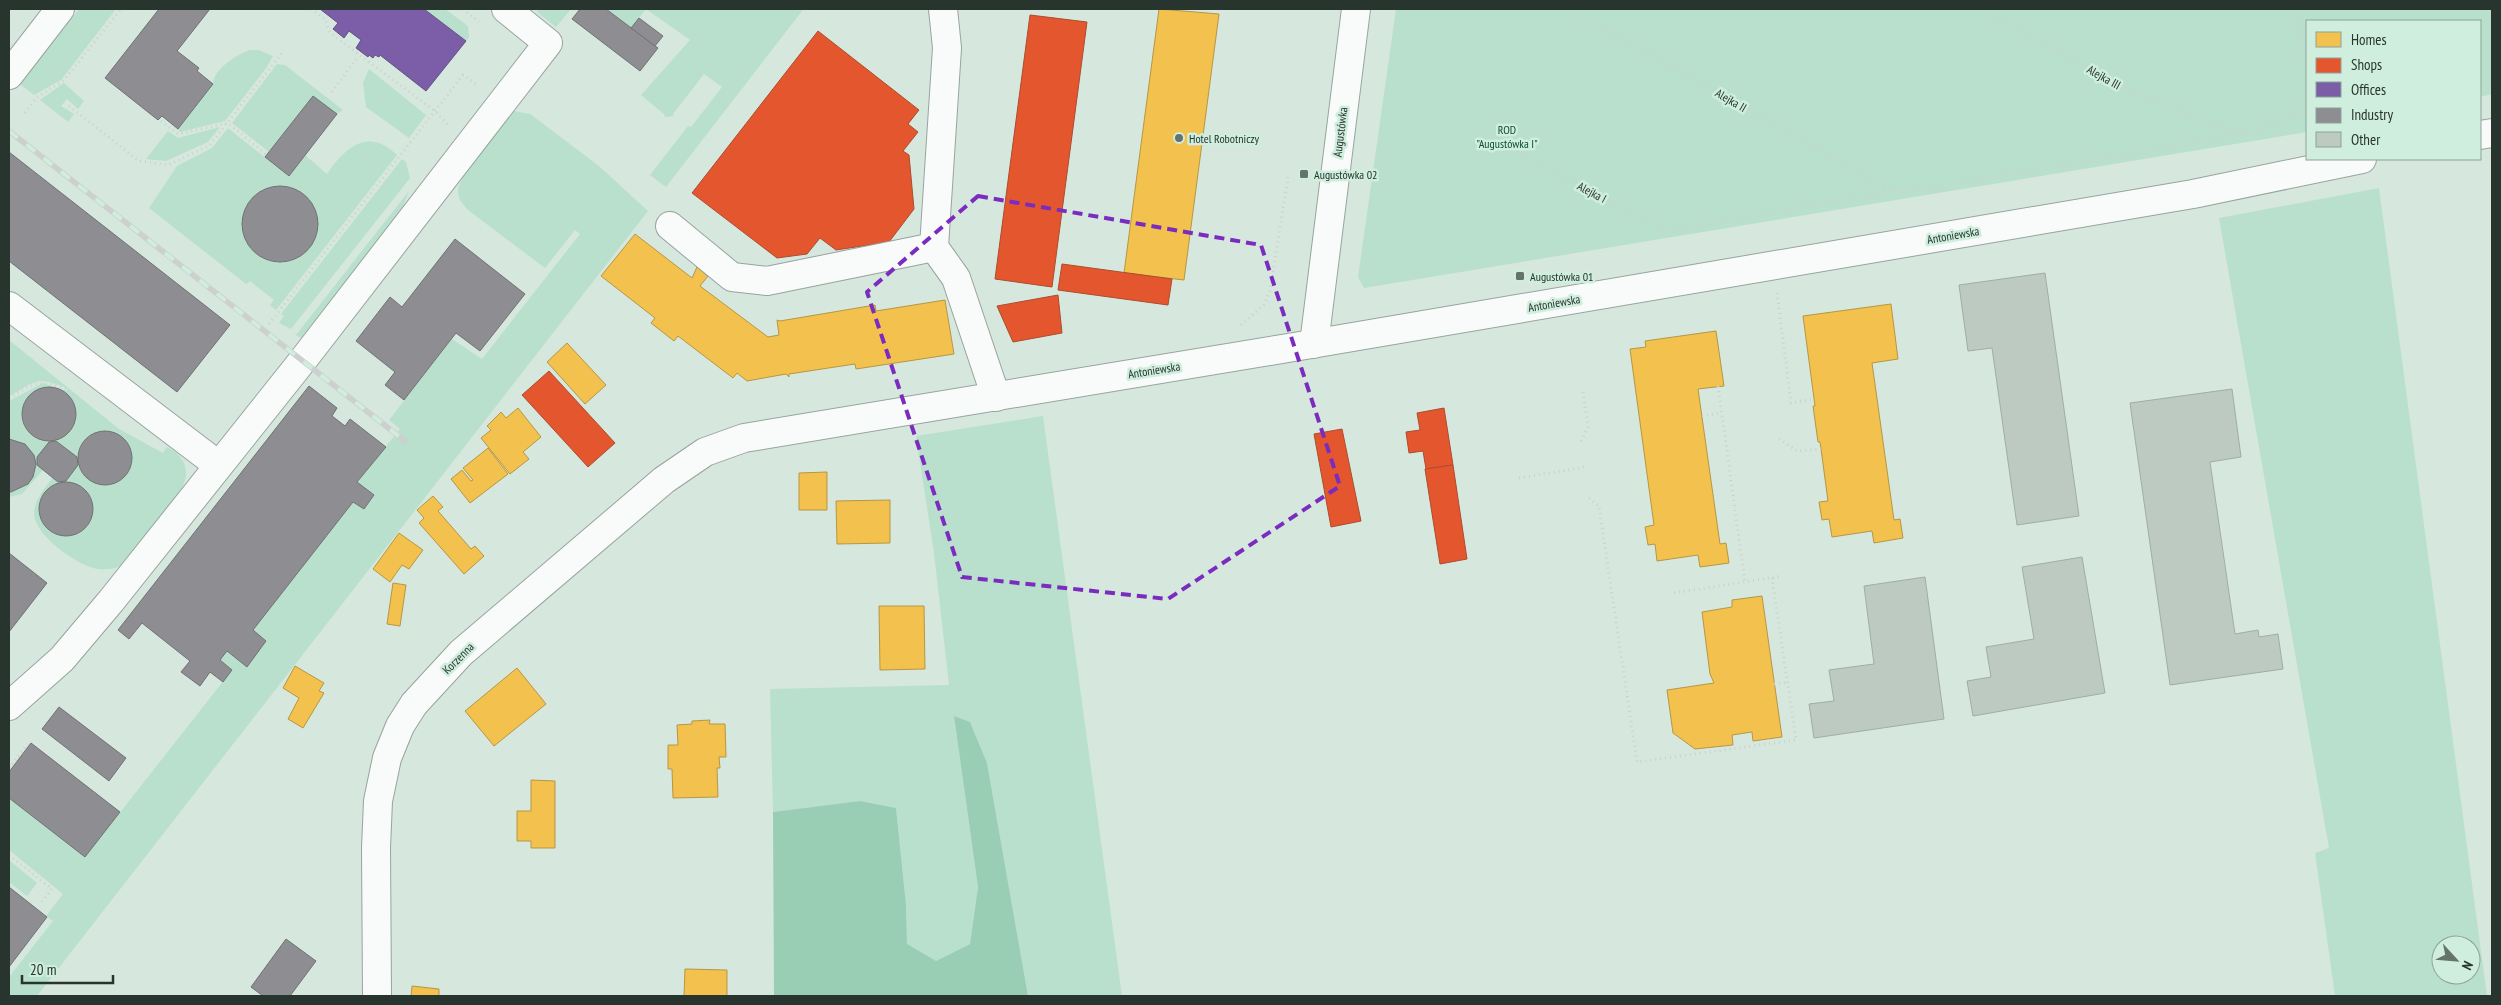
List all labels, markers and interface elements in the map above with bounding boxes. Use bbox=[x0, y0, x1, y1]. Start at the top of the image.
legend bbox=[2306, 20, 2481, 160]
text: Homes bbox=[2351, 30, 2387, 49]
text: Shops bbox=[2351, 55, 2382, 74]
street label: Alejka III bbox=[2084, 62, 2124, 92]
text: Offices bbox=[2351, 80, 2386, 99]
street label: Alejka II bbox=[1713, 85, 1749, 115]
text: Industry bbox=[2351, 105, 2393, 124]
street label: Augustówka bbox=[1329, 106, 1351, 158]
park label: ROD "Augustówka I" bbox=[1476, 122, 1538, 151]
text: Other bbox=[2351, 130, 2381, 149]
place label: Hotel Robotniczy bbox=[1189, 131, 1260, 146]
marker: Hotel Robotniczy bbox=[1173, 132, 1185, 144]
place label: Augustówka 02 bbox=[1314, 167, 1378, 182]
marker: Augustówka 02 bbox=[1298, 168, 1310, 180]
street label: Alejka I bbox=[1575, 178, 1609, 206]
street label: Antoniewska bbox=[1926, 223, 1980, 247]
place label: Augustówka 01 bbox=[1530, 269, 1594, 284]
marker: Augustówka 01 bbox=[1514, 270, 1526, 282]
street label: Antoniewska bbox=[1527, 291, 1581, 315]
street label: Antoniewska bbox=[1127, 358, 1181, 382]
street label: Korzenna bbox=[439, 639, 477, 677]
north arrow bbox=[2431, 935, 2481, 985]
scale bar bbox=[22, 952, 114, 984]
text: N bbox=[2458, 958, 2477, 973]
text: 20 m bbox=[30, 960, 56, 979]

